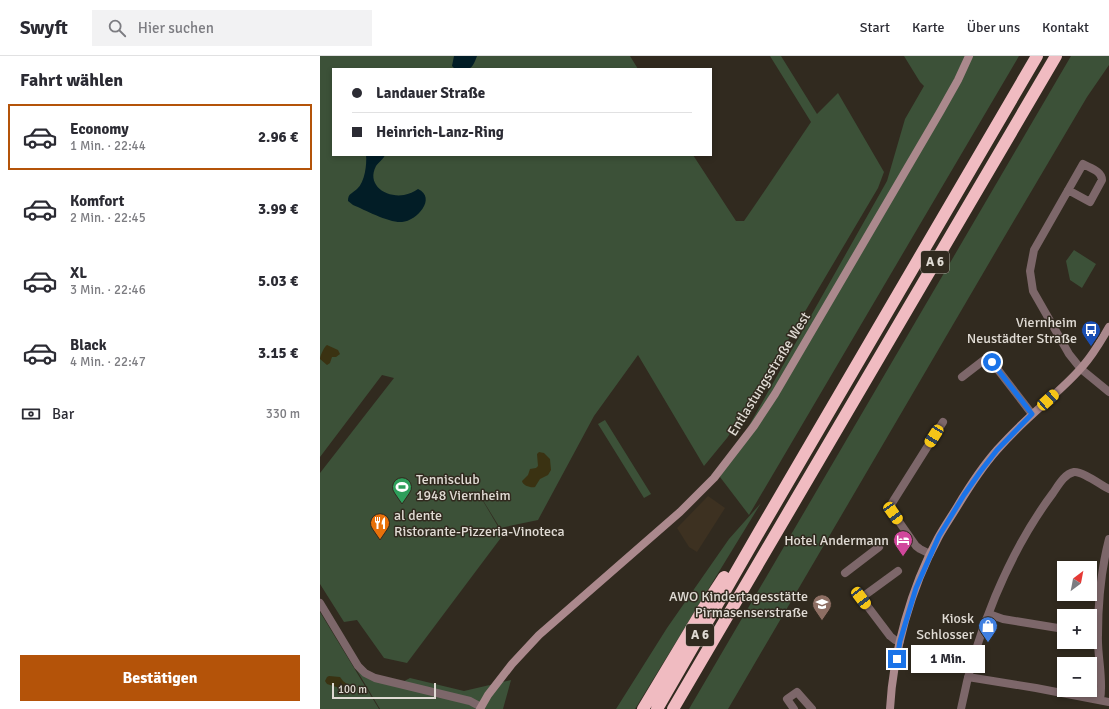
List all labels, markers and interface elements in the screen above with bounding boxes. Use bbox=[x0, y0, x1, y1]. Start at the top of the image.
search box bbox=[92, 10, 372, 46]
text: Swyft bbox=[20, 16, 68, 40]
icon: search bbox=[106, 17, 128, 39]
text: Hier suchen bbox=[138, 19, 214, 37]
text: Start bbox=[860, 19, 890, 36]
text: Karte bbox=[912, 19, 945, 36]
text: Über uns bbox=[967, 19, 1020, 36]
text: Kontakt bbox=[1042, 19, 1089, 36]
text: Fahrt wählen bbox=[20, 69, 123, 91]
text: Landauer Straße bbox=[376, 84, 485, 102]
icon: car bbox=[22, 119, 58, 155]
text: Economy bbox=[70, 120, 129, 138]
text: Heinrich-Lanz-Ring bbox=[376, 123, 504, 141]
text: 2.96 € bbox=[258, 128, 298, 146]
text: 1 Min. · 22:44 bbox=[70, 138, 146, 154]
icon: car bbox=[22, 191, 58, 227]
text: Komfort bbox=[70, 192, 124, 210]
text: 3.99 € bbox=[258, 200, 298, 218]
text: 2 Min. · 22:45 bbox=[70, 210, 146, 226]
road number: A 6 bbox=[921, 251, 949, 273]
icon: car bbox=[22, 263, 58, 299]
text: XL bbox=[70, 264, 87, 282]
text: 5.03 € bbox=[258, 272, 298, 290]
text: 3 Min. · 22:46 bbox=[70, 282, 146, 298]
street label: Entlastungsstraße West bbox=[724, 309, 814, 439]
place label: Viernheim Neustädter Straße bbox=[967, 314, 1077, 347]
bus stop icon: Viernheim Neustädter Straße bbox=[1080, 319, 1102, 347]
icon: car bbox=[22, 335, 58, 371]
text: Black bbox=[70, 336, 107, 354]
text: 3.15 € bbox=[258, 344, 298, 362]
route start bbox=[983, 353, 1001, 371]
text: 4 Min. · 22:47 bbox=[70, 354, 146, 370]
car bbox=[1035, 388, 1061, 412]
icon: cash bbox=[20, 403, 42, 425]
text: Bar bbox=[52, 405, 74, 423]
text: 330 m bbox=[266, 406, 300, 422]
car bbox=[923, 423, 945, 449]
place label: Tennisclub 1948 Viernheim bbox=[416, 471, 511, 504]
sports icon: Tennisclub 1948 Viernheim bbox=[391, 476, 413, 504]
car bbox=[881, 500, 905, 526]
place label: al dente Ristorante-Pizzeria-Vinoteca bbox=[394, 507, 565, 540]
restaurant icon: al dente Ristorante-Pizzeria-Vinoteca bbox=[369, 512, 391, 540]
hotel icon: Hotel Andermann bbox=[892, 529, 914, 557]
place label: Hotel Andermann bbox=[784, 532, 889, 549]
north arrow bbox=[1057, 561, 1097, 601]
map controls bbox=[1057, 561, 1097, 697]
car bbox=[849, 585, 873, 611]
place label: AWO Kindertagesstätte Pirmasenserstraße bbox=[669, 588, 808, 621]
school or university icon: AWO Kindertagesstätte Pirmasenserstraße bbox=[811, 593, 833, 621]
button: + bbox=[1057, 609, 1097, 649]
place label: Kiosk Schlosser bbox=[916, 610, 975, 643]
shop icon: Kiosk Schlosser bbox=[977, 615, 999, 643]
road number: A 6 bbox=[686, 624, 714, 646]
callout: 1 Min. bbox=[911, 645, 985, 673]
route end bbox=[888, 650, 906, 668]
text: 1 Min. bbox=[930, 651, 966, 667]
button: Bestätigen bbox=[20, 655, 300, 701]
button: − bbox=[1057, 657, 1097, 697]
scale bar bbox=[332, 681, 436, 700]
text: 100 m bbox=[338, 683, 367, 696]

